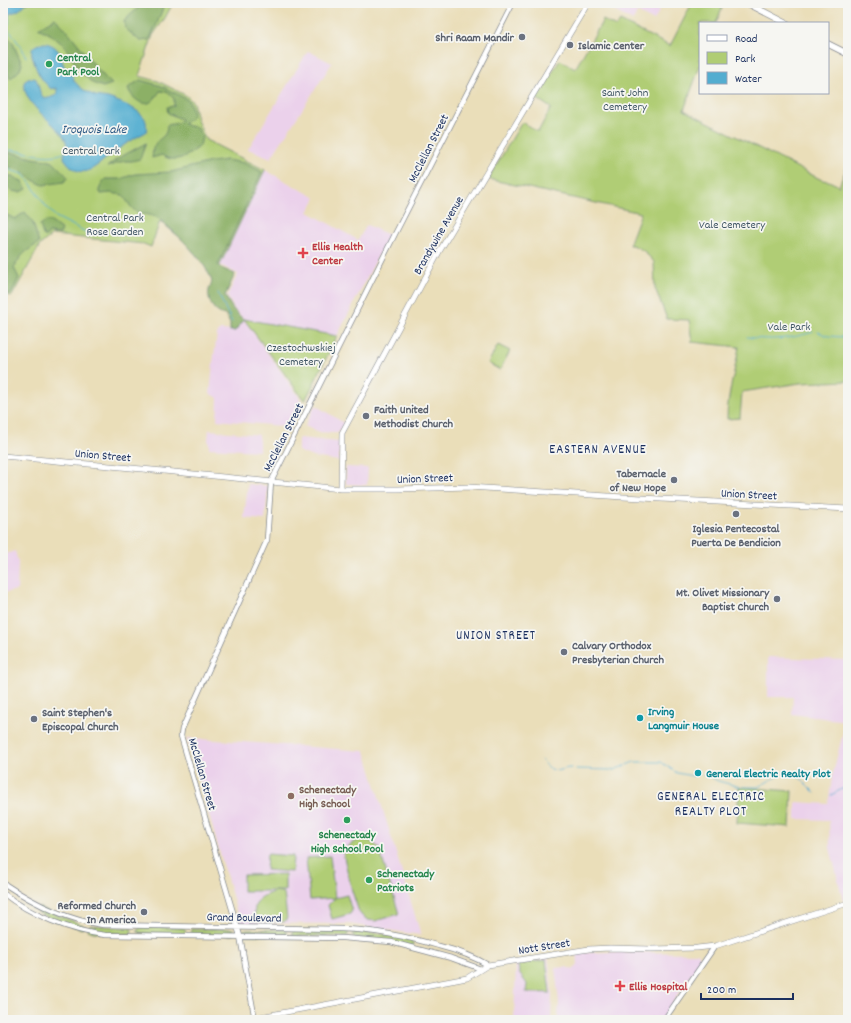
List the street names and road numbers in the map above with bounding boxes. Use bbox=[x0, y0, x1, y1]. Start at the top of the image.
street label: McClellan Street bbox=[405, 111, 454, 186]
street label: Brandywine Avenue bbox=[410, 193, 469, 278]
street label: McClellan Street bbox=[260, 400, 309, 475]
street label: Union Street bbox=[74, 446, 132, 467]
street label: Union Street bbox=[397, 470, 454, 489]
street label: Union Street bbox=[720, 486, 778, 505]
street label: McClellan Street bbox=[183, 736, 220, 813]
street label: Grand Boulevard bbox=[206, 909, 282, 928]
street label: Nott Street bbox=[517, 935, 572, 960]

